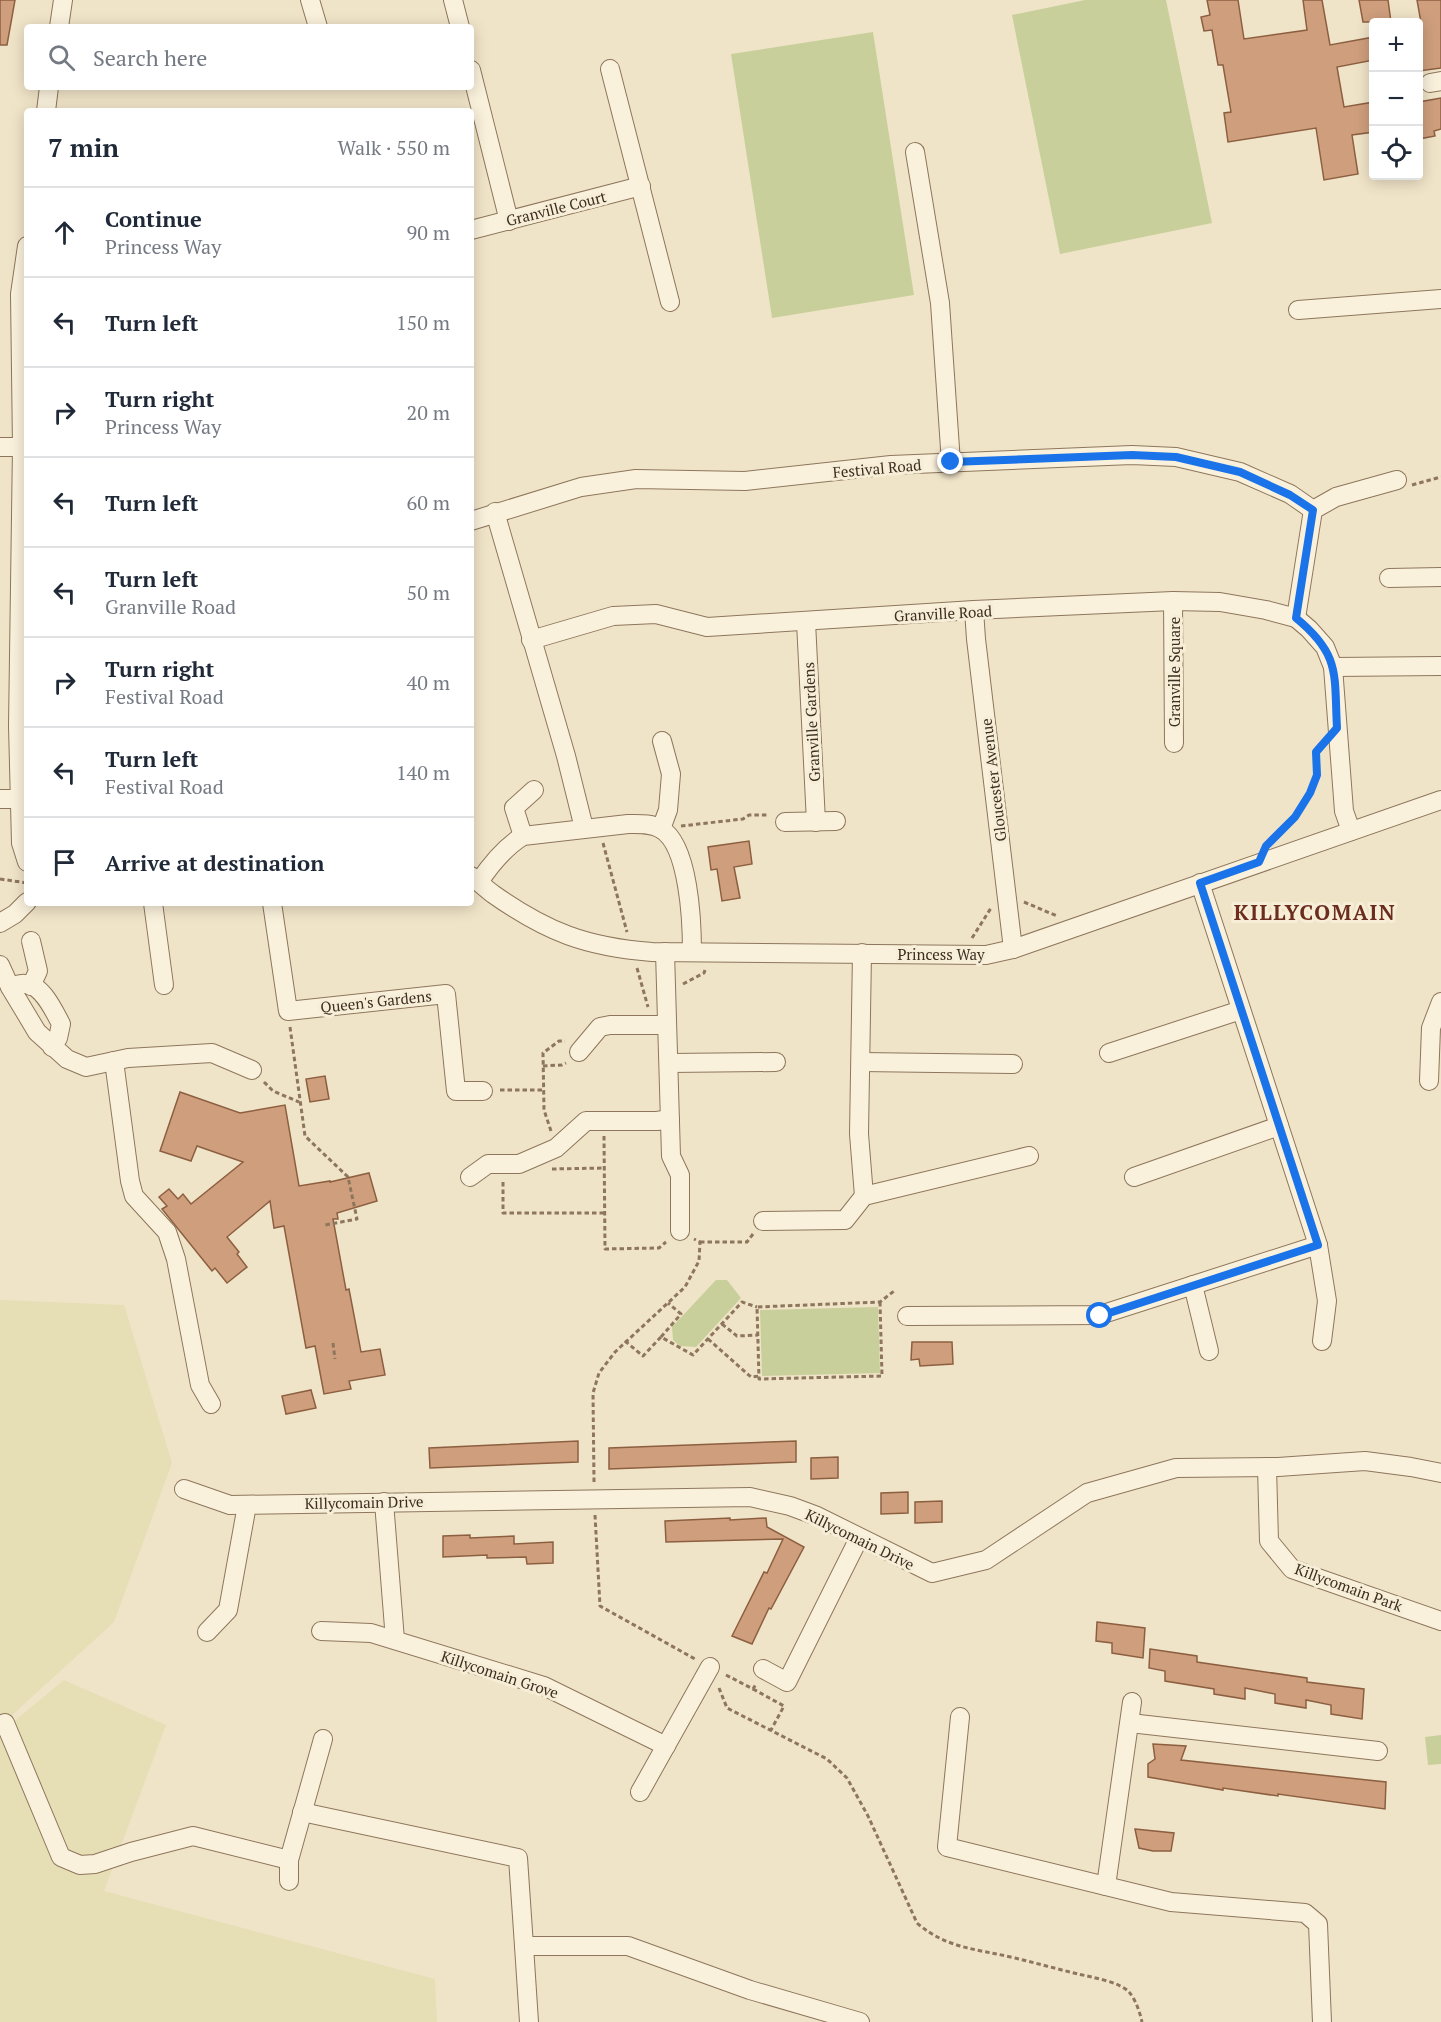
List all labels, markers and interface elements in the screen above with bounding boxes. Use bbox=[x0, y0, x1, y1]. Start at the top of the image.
map controls bbox=[1369, 18, 1423, 180]
button: + bbox=[1369, 18, 1423, 72]
search box bbox=[24, 24, 474, 90]
icon: search bbox=[45, 41, 78, 74]
text: Search here bbox=[93, 43, 207, 72]
button: − bbox=[1369, 72, 1423, 126]
button: locate bbox=[1369, 126, 1423, 180]
text: 7 min bbox=[48, 130, 119, 164]
text: Walk · 550 m bbox=[338, 134, 450, 161]
street label: Granville Court bbox=[504, 186, 609, 230]
text: Continue bbox=[105, 204, 202, 233]
icon: ahead bbox=[48, 216, 81, 249]
text: 90 m bbox=[407, 219, 450, 246]
text: Princess Way bbox=[105, 233, 221, 260]
icon: left bbox=[48, 306, 81, 339]
text: Turn left bbox=[105, 308, 198, 337]
text: 150 m bbox=[396, 309, 450, 336]
text: Turn right bbox=[105, 384, 214, 413]
icon: right bbox=[48, 396, 81, 429]
text: 20 m bbox=[407, 399, 450, 426]
text: Princess Way bbox=[105, 413, 221, 440]
route end bbox=[937, 448, 963, 474]
street label: Festival Road bbox=[832, 454, 922, 482]
icon: left bbox=[48, 486, 81, 519]
text: Turn left bbox=[105, 488, 198, 517]
text: 60 m bbox=[407, 489, 450, 516]
text: Turn left bbox=[105, 564, 198, 593]
icon: left bbox=[48, 576, 81, 609]
text: 50 m bbox=[407, 579, 450, 606]
text: Granville Road bbox=[105, 593, 236, 620]
street label: Granville Road bbox=[893, 600, 993, 626]
street label: Granville Square bbox=[1164, 617, 1184, 727]
text: Turn right bbox=[105, 654, 214, 683]
street label: Granville Gardens bbox=[798, 662, 824, 782]
icon: right bbox=[48, 666, 81, 699]
text: 40 m bbox=[407, 669, 450, 696]
text: Festival Road bbox=[105, 683, 224, 710]
street label: Gloucester Avenue bbox=[976, 717, 1010, 843]
text: Turn left bbox=[105, 744, 198, 773]
icon: left bbox=[48, 756, 81, 789]
text: 140 m bbox=[396, 759, 450, 786]
text: Festival Road bbox=[105, 773, 224, 800]
icon: arrive bbox=[48, 846, 81, 879]
text: Arrive at destination bbox=[105, 848, 324, 877]
district label: KILLYCOMAIN bbox=[1234, 898, 1396, 926]
street label: Princess Way bbox=[897, 944, 985, 964]
street label: Queen's Gardens bbox=[319, 985, 433, 1017]
route start bbox=[1086, 1302, 1112, 1328]
street label: Killycomain Drive bbox=[304, 1491, 424, 1513]
street label: Killycomain Drive bbox=[802, 1504, 918, 1574]
street label: Killycomain Park bbox=[1292, 1558, 1406, 1616]
street label: Killycomain Grove bbox=[439, 1646, 561, 1702]

